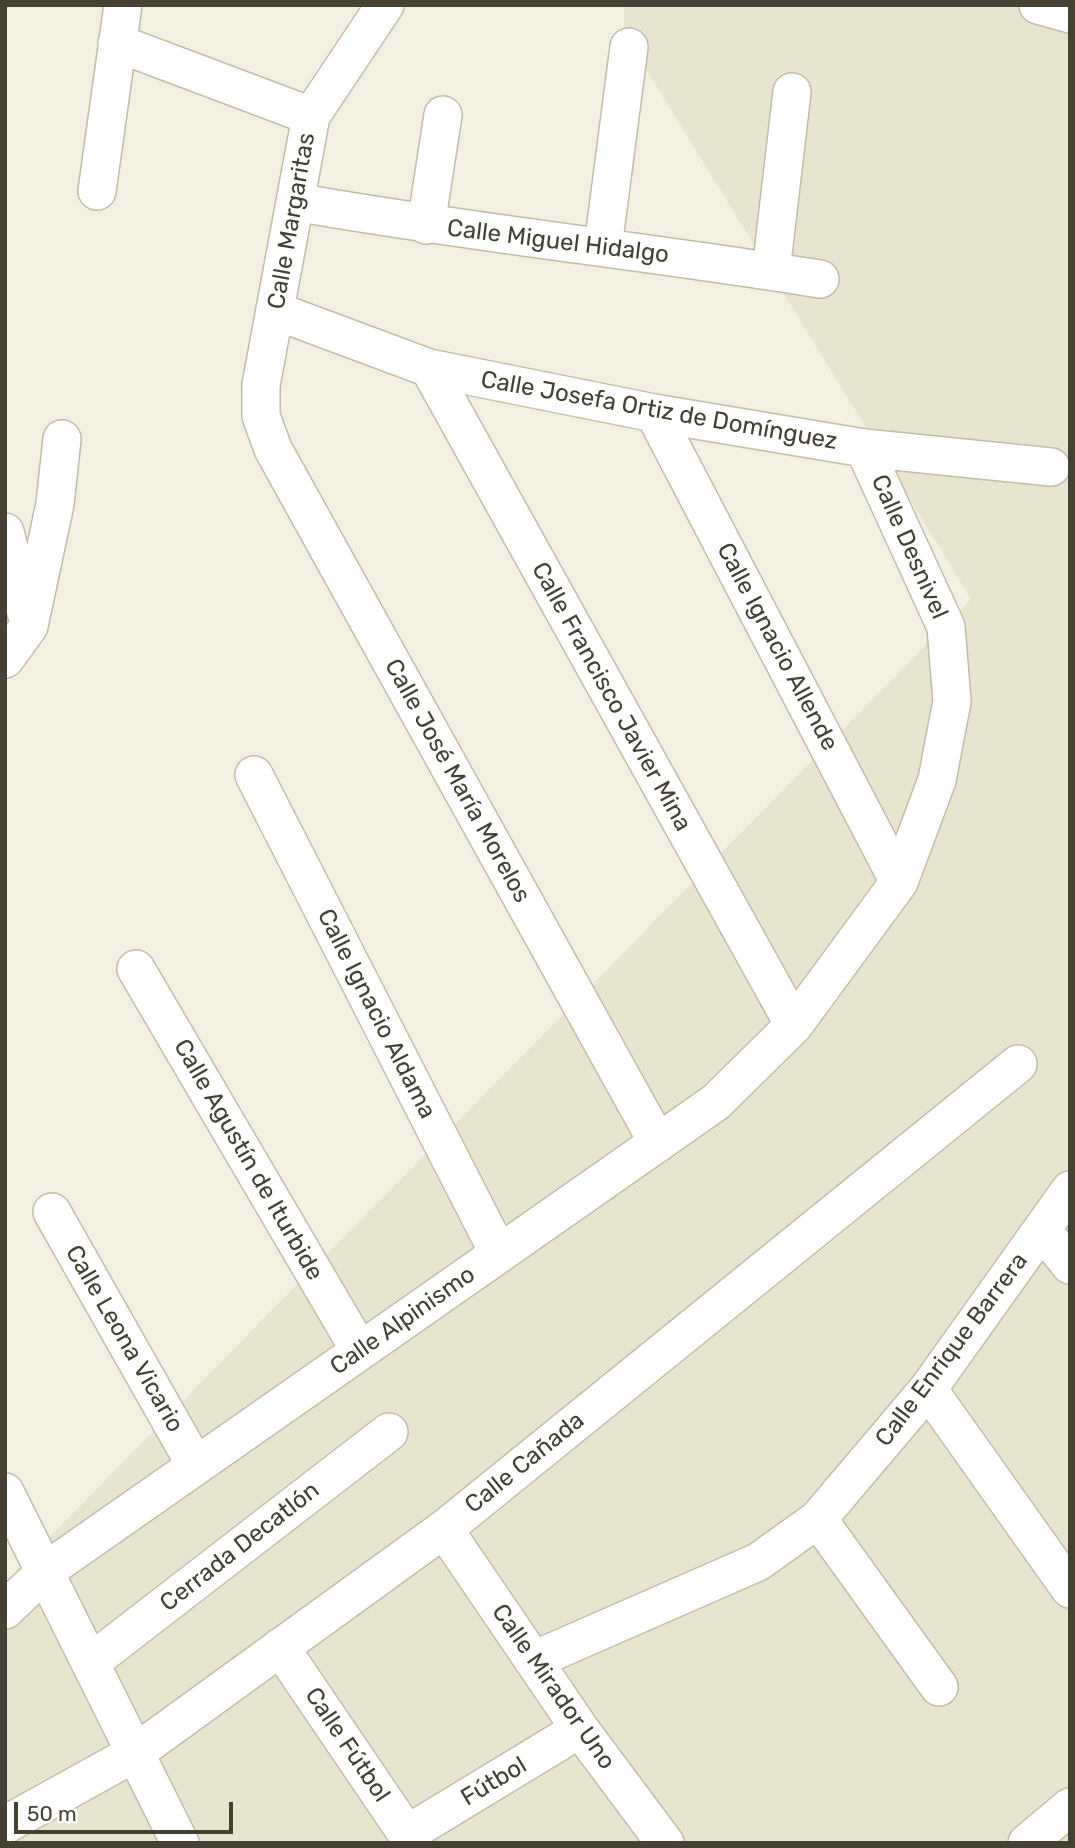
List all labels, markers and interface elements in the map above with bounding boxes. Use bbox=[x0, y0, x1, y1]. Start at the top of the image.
street label: Calle Margaritas bbox=[262, 130, 322, 312]
street label: Calle Miguel Hidalgo bbox=[445, 214, 671, 270]
street label: Calle Josefa Ortiz de Domínguez bbox=[478, 365, 840, 457]
street label: Calle Desnivel bbox=[864, 470, 954, 624]
street label: Calle Ignacio Allende bbox=[710, 538, 844, 756]
street label: Calle Francisco Javier Mina bbox=[525, 557, 697, 837]
street label: Calle José María Morelos bbox=[378, 654, 536, 908]
street label: Calle Ignacio Aldama bbox=[311, 904, 441, 1124]
street label: Calle Agustín de Iturbide bbox=[167, 1034, 329, 1286]
street label: Calle Leona Vicario bbox=[59, 1240, 189, 1438]
street label: Calle Enrique Barrera bbox=[870, 1247, 1034, 1453]
street label: Calle Alpinismo bbox=[325, 1260, 481, 1382]
street label: Calle Cañada bbox=[460, 1406, 590, 1520]
street label: Cerrada Decatlón bbox=[155, 1476, 325, 1618]
street label: Calle Mirador Uno bbox=[485, 1599, 621, 1775]
street label: Calle Fútbol bbox=[298, 1682, 396, 1808]
street label: Fútbol bbox=[456, 1751, 532, 1813]
scale bar bbox=[18, 1788, 236, 1832]
text: 50 m bbox=[27, 1801, 77, 1826]

